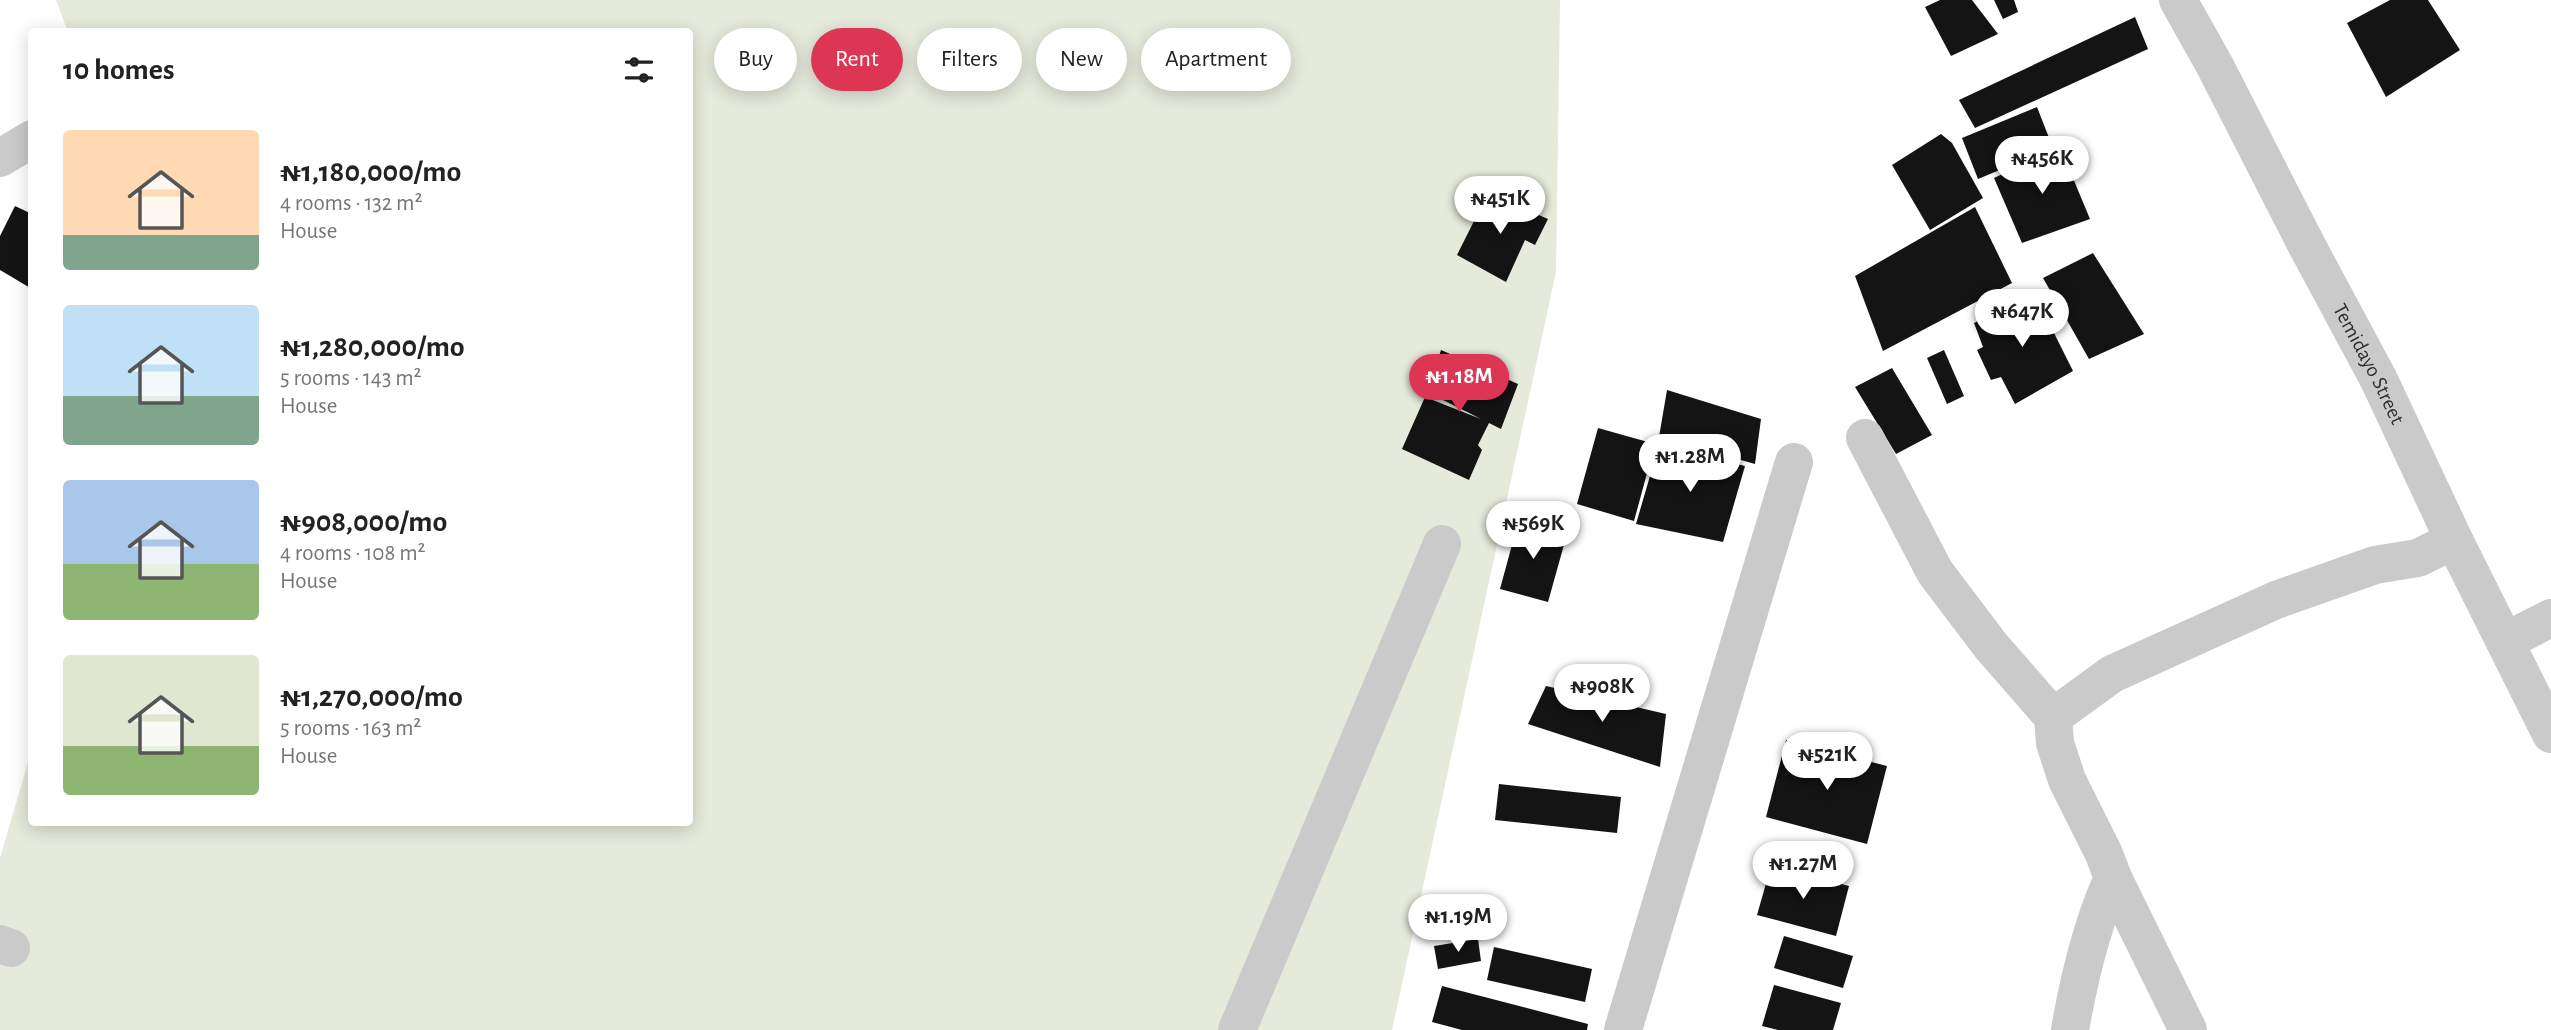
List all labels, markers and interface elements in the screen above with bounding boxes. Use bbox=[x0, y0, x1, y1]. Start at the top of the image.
chip: Buy bbox=[714, 28, 797, 91]
chip: Rent bbox=[811, 28, 903, 91]
chip: Filters bbox=[917, 28, 1022, 91]
chip: New bbox=[1036, 28, 1127, 91]
chip: Apartment bbox=[1141, 28, 1291, 91]
icon: filters bbox=[620, 51, 658, 89]
text: 10 homes bbox=[63, 55, 174, 85]
pin: ₦456K bbox=[1993, 136, 2091, 196]
text: ₦456K bbox=[2011, 147, 2073, 170]
text: ₦1,180,000/mo bbox=[280, 157, 461, 187]
icon: home bbox=[119, 158, 203, 242]
pin: ₦451K bbox=[1451, 176, 1549, 236]
text: ₦451K bbox=[1470, 187, 1530, 210]
text: 4 rooms · 132 m² bbox=[280, 192, 422, 215]
text: House bbox=[280, 220, 337, 243]
pin: ₦647K bbox=[1973, 290, 2071, 349]
text: ₦647K bbox=[1991, 300, 2053, 323]
street label: Temidayo Street bbox=[2329, 300, 2408, 428]
text: ₦1,280,000/mo bbox=[280, 332, 465, 362]
icon: home bbox=[119, 333, 203, 417]
pin: ₦1.18M bbox=[1402, 354, 1516, 414]
text: ₦1.18M bbox=[1425, 365, 1493, 388]
text: 5 rooms · 143 m² bbox=[280, 367, 422, 390]
text: House bbox=[280, 395, 337, 418]
pin: ₦1.28M bbox=[1633, 434, 1747, 494]
text: ₦1.28M bbox=[1655, 445, 1725, 468]
pin: ₦569K bbox=[1484, 502, 1582, 561]
text: ₦908,000/mo bbox=[280, 507, 447, 537]
icon: home bbox=[119, 508, 203, 592]
text: ₦569K bbox=[1502, 512, 1564, 535]
text: 4 rooms · 108 m² bbox=[280, 542, 426, 565]
text: House bbox=[280, 570, 337, 593]
pin: ₦908K bbox=[1553, 664, 1651, 724]
text: ₦908K bbox=[1570, 675, 1634, 698]
text: ₦1,270,000/mo bbox=[280, 682, 463, 712]
icon: home bbox=[119, 683, 203, 767]
text: 5 rooms · 163 m² bbox=[280, 717, 421, 740]
pin: ₦521K bbox=[1778, 732, 1876, 792]
text: ₦521K bbox=[1798, 743, 1856, 766]
text: House bbox=[280, 745, 337, 768]
pin: ₦1.27M bbox=[1746, 842, 1860, 901]
text: ₦1.27M bbox=[1769, 852, 1837, 875]
pin: ₦1.19M bbox=[1401, 894, 1515, 954]
text: ₦1.19M bbox=[1424, 905, 1492, 928]

